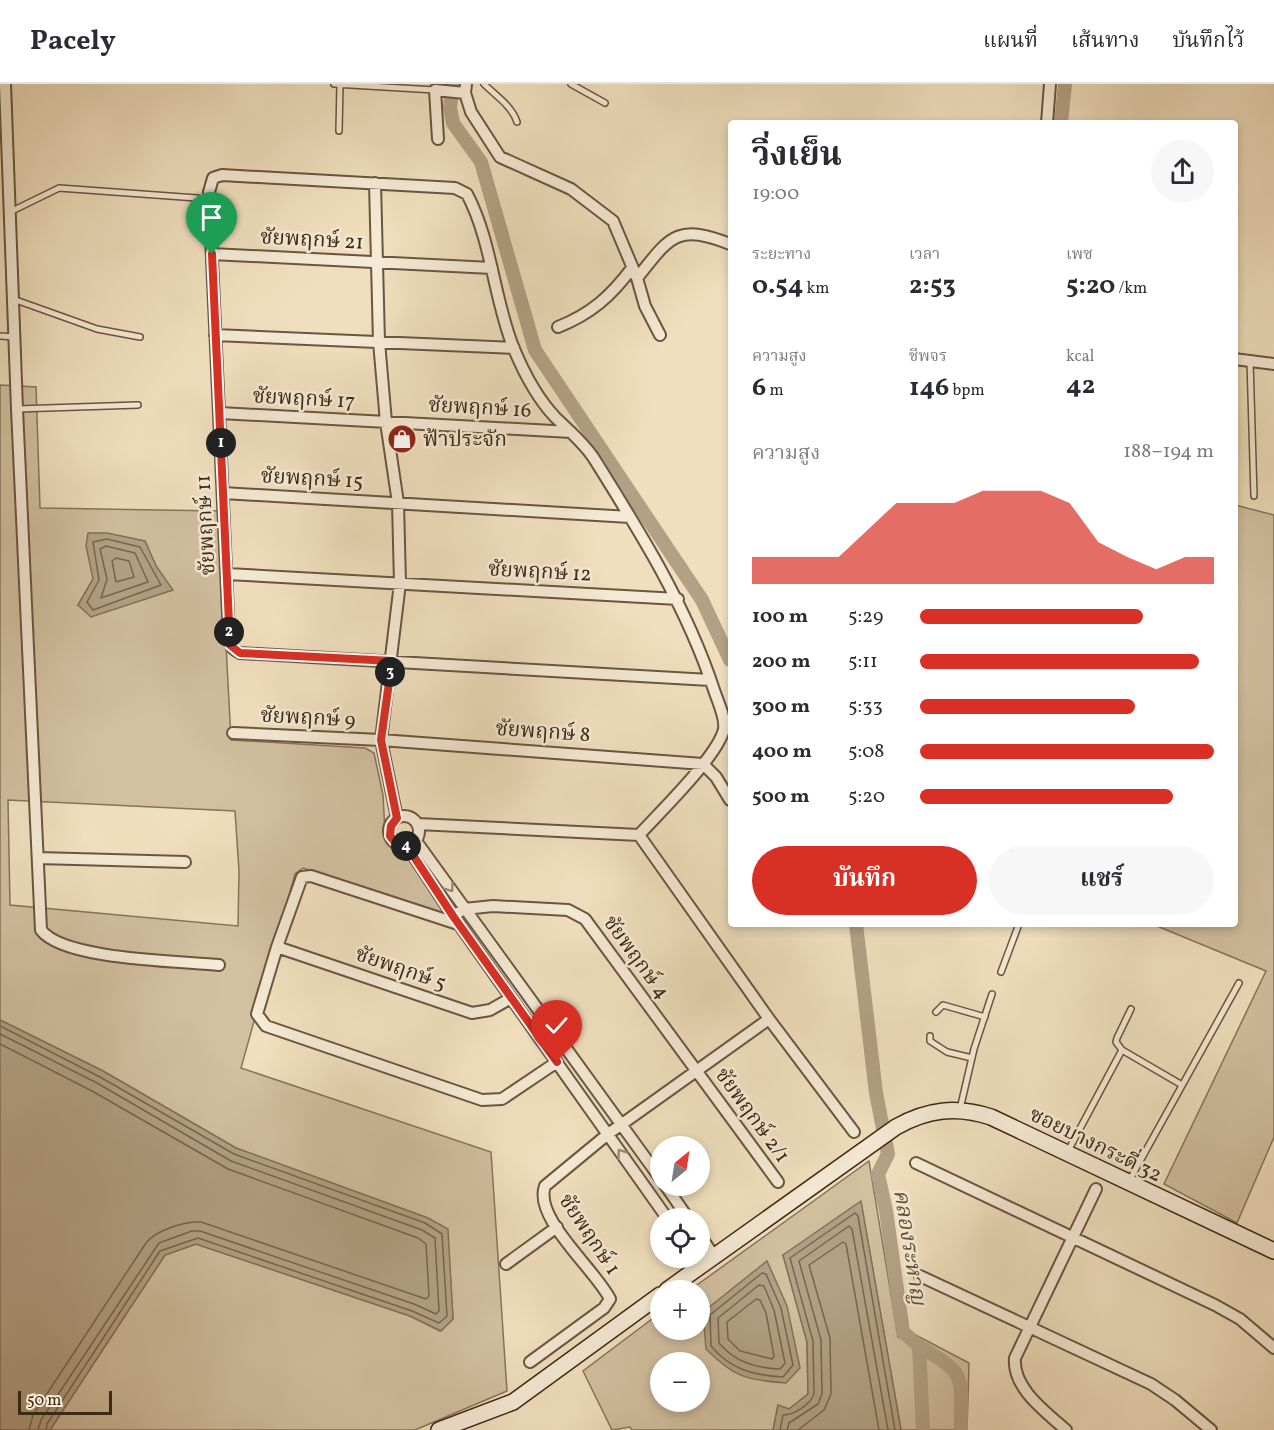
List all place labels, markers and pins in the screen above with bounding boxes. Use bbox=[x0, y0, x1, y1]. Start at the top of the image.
pin bbox=[186, 192, 237, 254]
shop icon: ฟ้าประจัก bbox=[386, 423, 418, 455]
place label: ฟ้าประจัก bbox=[423, 426, 507, 455]
pin: 1 bbox=[206, 428, 236, 458]
pin: 2 bbox=[214, 617, 244, 647]
pin: 3 bbox=[375, 657, 405, 687]
pin: 4 bbox=[391, 831, 421, 861]
pin bbox=[531, 1000, 582, 1062]

